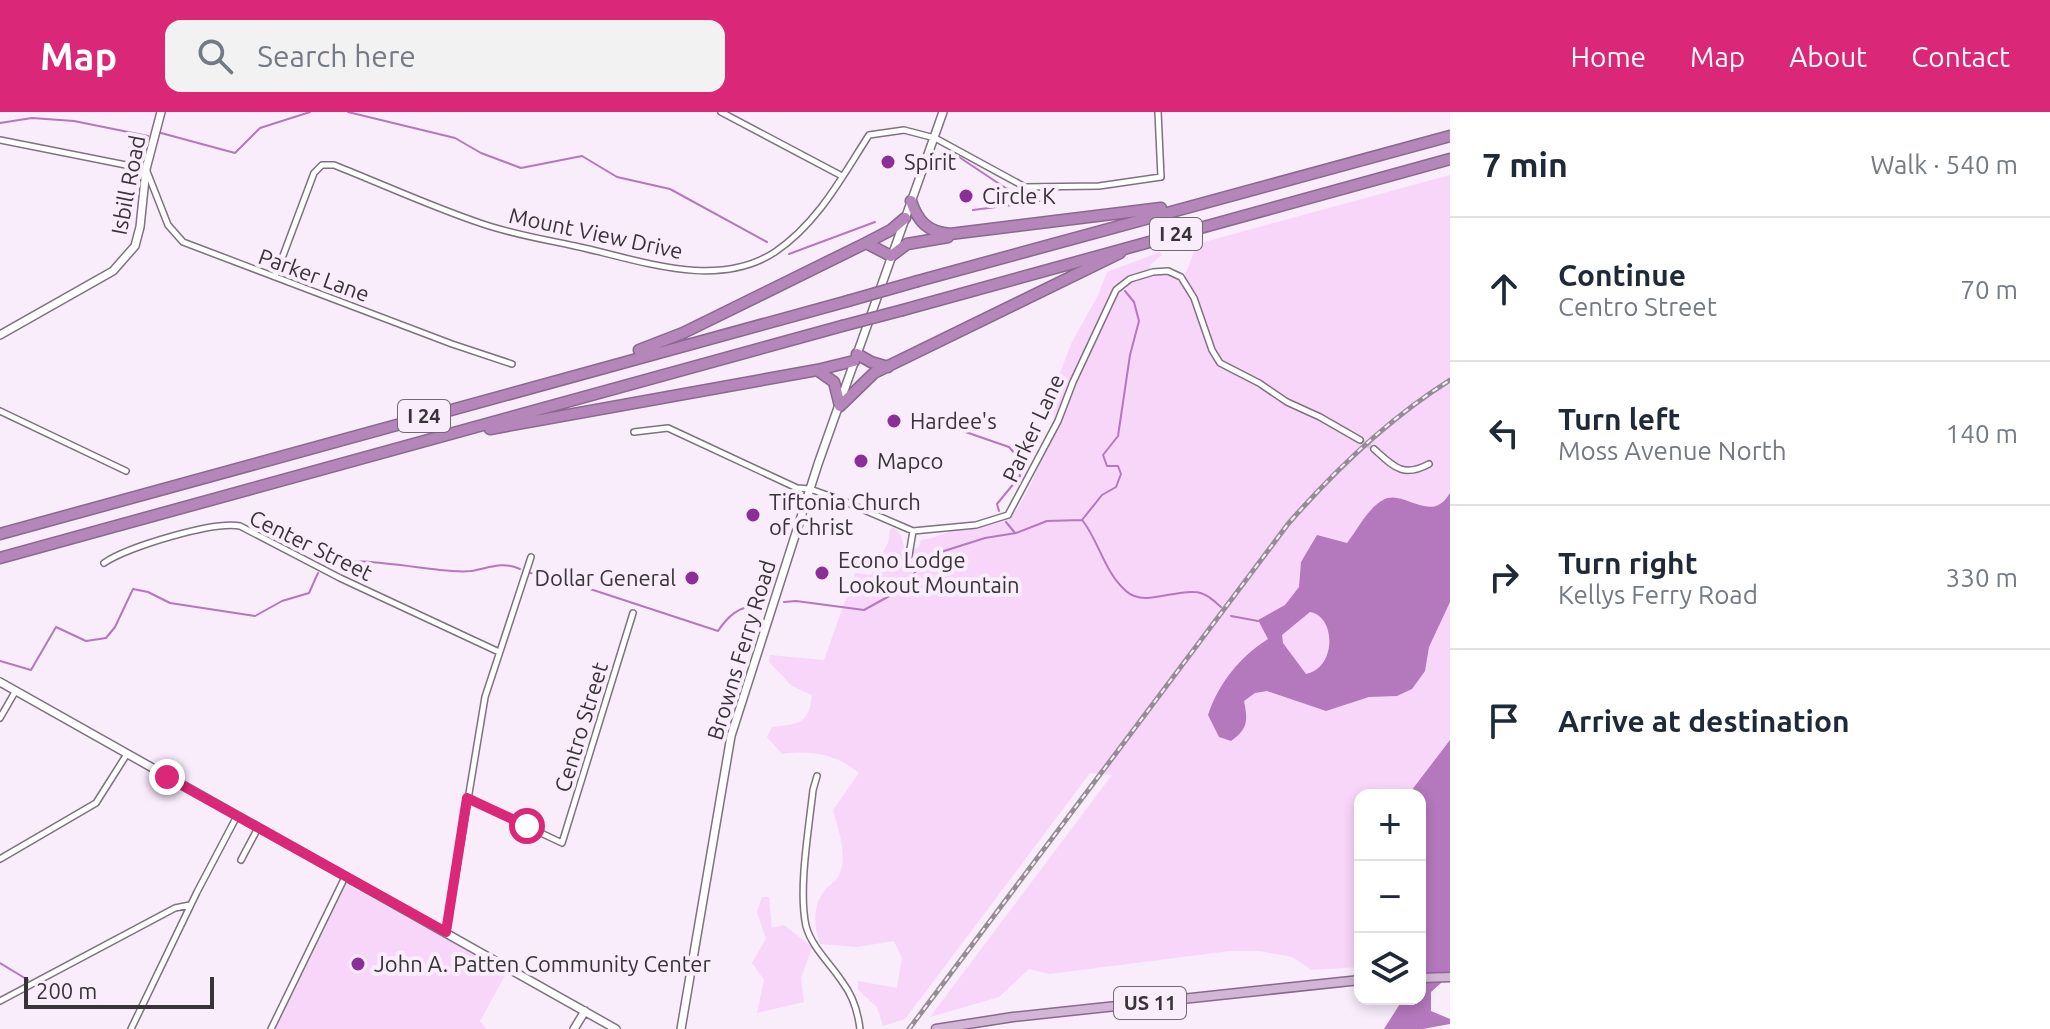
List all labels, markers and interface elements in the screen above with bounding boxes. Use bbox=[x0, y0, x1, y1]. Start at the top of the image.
search box bbox=[165, 20, 725, 92]
icon: search bbox=[193, 34, 237, 78]
text: Map bbox=[40, 35, 117, 77]
text: Search here bbox=[257, 39, 416, 73]
text: Home bbox=[1571, 41, 1646, 72]
text: Map bbox=[1690, 41, 1745, 72]
text: About bbox=[1789, 41, 1867, 72]
text: Contact bbox=[1911, 41, 2010, 72]
street label: Isbill Road bbox=[106, 133, 149, 237]
text: 7 min bbox=[1482, 145, 1568, 183]
place label: Spirit bbox=[904, 149, 956, 174]
text: Walk · 540 m bbox=[1870, 150, 2018, 179]
marker: Spirit bbox=[879, 153, 897, 171]
place label: Circle K bbox=[982, 183, 1056, 208]
marker: Circle K bbox=[957, 187, 975, 205]
street label: Mount View Drive bbox=[507, 202, 685, 263]
road number: I 24 bbox=[1150, 218, 1202, 250]
street label: Parker Lane bbox=[255, 243, 373, 306]
text: Continue bbox=[1558, 258, 1686, 292]
icon: ahead bbox=[1482, 267, 1526, 311]
text: 70 m bbox=[1960, 275, 2018, 304]
text: Centro Street bbox=[1558, 292, 1717, 321]
street label: Parker Lane bbox=[997, 370, 1068, 486]
road number: I 24 bbox=[398, 400, 450, 432]
text: Turn left bbox=[1558, 402, 1680, 436]
place label: Hardee's bbox=[910, 408, 997, 433]
icon: left bbox=[1482, 411, 1526, 455]
marker: Hardee's bbox=[885, 412, 903, 430]
text: 140 m bbox=[1946, 419, 2018, 448]
text: Moss Avenue North bbox=[1558, 436, 1787, 465]
place label: Mapco bbox=[877, 448, 943, 473]
marker: Mapco bbox=[852, 452, 870, 470]
place label: Tiftonia Church of Christ bbox=[769, 489, 921, 539]
street label: Center Street bbox=[246, 504, 377, 585]
marker: Tiftonia Church of Christ bbox=[744, 506, 762, 524]
text: Turn right bbox=[1558, 546, 1698, 580]
place label: Econo Lodge Lookout Mountain bbox=[838, 547, 1020, 597]
icon: right bbox=[1482, 555, 1526, 599]
street label: Browns Ferry Road bbox=[701, 557, 780, 743]
text: 330 m bbox=[1946, 563, 2018, 592]
marker: Econo Lodge Lookout Mountain bbox=[813, 564, 831, 582]
place label: Dollar General bbox=[535, 565, 676, 590]
marker: Dollar General bbox=[683, 569, 701, 587]
text: Kellys Ferry Road bbox=[1558, 580, 1758, 609]
street label: Centro Street bbox=[549, 659, 612, 795]
icon: arrive bbox=[1482, 699, 1526, 743]
text: Arrive at destination bbox=[1558, 704, 1850, 738]
route end bbox=[149, 759, 185, 795]
map controls bbox=[1354, 789, 1426, 1005]
button: + bbox=[1354, 789, 1426, 861]
route start bbox=[509, 808, 545, 844]
button: − bbox=[1354, 861, 1426, 933]
button: layers bbox=[1354, 933, 1426, 1005]
place label: John A. Patten Community Center bbox=[374, 951, 711, 976]
marker: John A. Patten Community Center bbox=[349, 955, 367, 973]
scale bar bbox=[24, 973, 214, 1009]
text: 200 m bbox=[36, 978, 97, 1003]
road number: US 11 bbox=[1114, 987, 1186, 1019]

